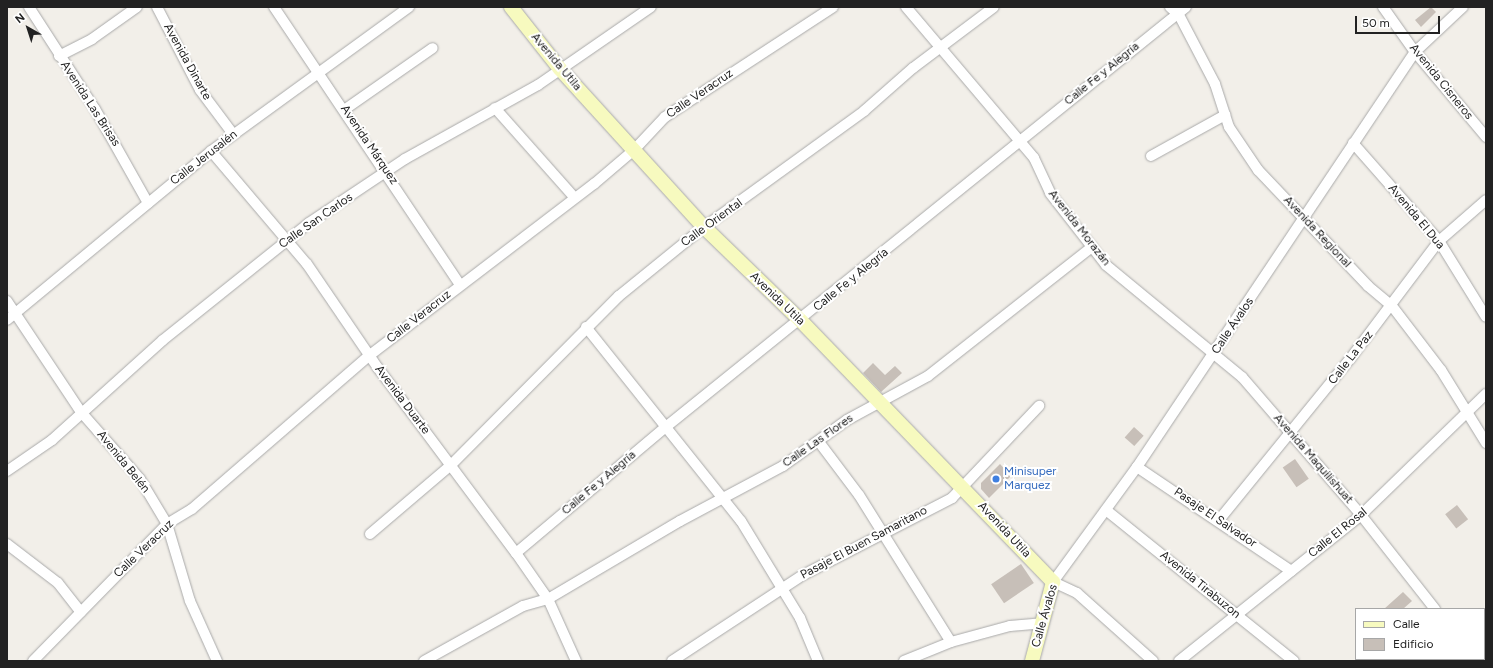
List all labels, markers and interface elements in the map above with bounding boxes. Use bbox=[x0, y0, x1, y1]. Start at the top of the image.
north arrow bbox=[8, 8, 48, 48]
scale bar bbox=[1357, 8, 1442, 34]
text: N bbox=[13, 11, 28, 26]
text: 50 m bbox=[1362, 16, 1390, 30]
street label: Avenida Dinarte bbox=[160, 21, 214, 103]
street label: Avenida Utila bbox=[528, 30, 584, 94]
street label: Calle Fe y Alegría bbox=[1062, 39, 1142, 109]
street label: Avenida Cisneros bbox=[1406, 41, 1476, 123]
street label: Avenida Las Brisas bbox=[57, 59, 123, 149]
street label: Calle Veracruz bbox=[664, 66, 736, 122]
street label: Avenida Márquez bbox=[337, 103, 401, 187]
street label: Calle Jerusalén bbox=[168, 127, 240, 189]
street label: Avenida El Dua bbox=[1385, 182, 1447, 252]
street label: Avenida Morazán bbox=[1045, 187, 1113, 269]
street label: Calle San Carlos bbox=[276, 190, 356, 252]
street label: Avenida Regional bbox=[1280, 193, 1354, 271]
street label: Calle Oriental bbox=[679, 196, 745, 250]
street label: Calle Fe y Alegría bbox=[811, 245, 891, 315]
street label: Avenida Utila bbox=[747, 269, 807, 329]
street label: Calle Veracruz bbox=[384, 288, 454, 346]
street label: Calle Ávalos bbox=[1209, 295, 1257, 357]
street label: Calle La Paz bbox=[1326, 328, 1376, 388]
street label: Avenida Duarte bbox=[371, 363, 433, 437]
street label: Calle Las Flores bbox=[780, 411, 856, 471]
street label: Avenida Maquilishuat bbox=[1270, 411, 1356, 507]
street label: Avenida Belén bbox=[93, 428, 153, 496]
street label: Calle Fe y Alegría bbox=[559, 448, 639, 518]
place label: Minisuper Marquez bbox=[1004, 465, 1056, 493]
marker: Minisuper Marquez bbox=[991, 474, 1001, 484]
street label: Pasaje El Salvador bbox=[1171, 485, 1259, 551]
street label: Avenida Utila bbox=[975, 499, 1033, 561]
street label: Pasaje El Buen Samaritano bbox=[798, 503, 930, 583]
street label: Calle El Rosal bbox=[1306, 505, 1370, 561]
street label: Calle Veracruz bbox=[111, 517, 177, 581]
street label: Avenida Tirabuzon bbox=[1157, 548, 1243, 622]
street label: Calle Ávalos bbox=[1029, 583, 1061, 649]
legend bbox=[1355, 608, 1485, 660]
text: Calle bbox=[1393, 617, 1420, 631]
text: Edificio bbox=[1393, 637, 1433, 651]

